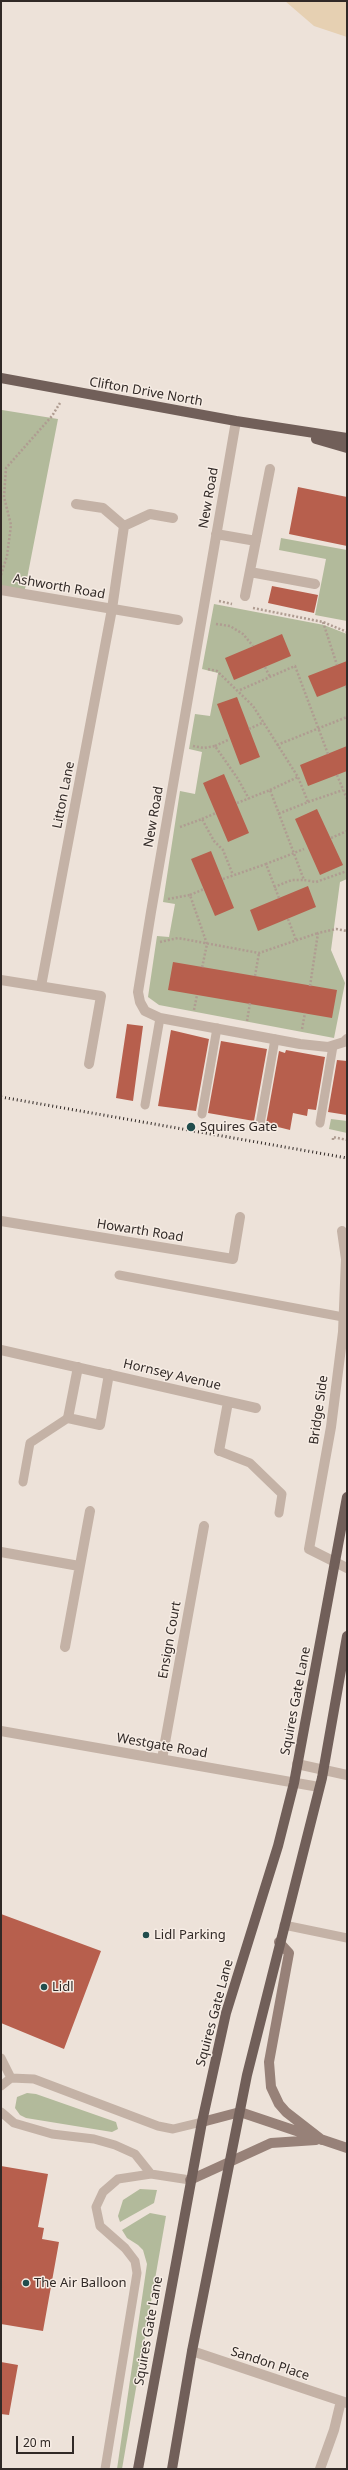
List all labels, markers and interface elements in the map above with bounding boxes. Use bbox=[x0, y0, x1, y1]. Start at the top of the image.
street label: Clifton Drive North bbox=[88, 374, 204, 410]
street label: New Road bbox=[196, 466, 222, 530]
street label: Ashworth Road bbox=[12, 571, 106, 603]
street label: Litton Lane bbox=[50, 760, 78, 830]
street label: New Road bbox=[141, 785, 167, 849]
place label: Squires Gate bbox=[200, 1119, 277, 1135]
marker: Squires Gate bbox=[185, 1121, 197, 1133]
street label: Howarth Road bbox=[96, 1216, 184, 1246]
street label: Hornsey Avenue bbox=[122, 1356, 222, 1394]
street label: Bridge Side bbox=[306, 1374, 332, 1446]
street label: Ensign Court bbox=[156, 1600, 184, 1680]
street label: Squires Gate Lane bbox=[278, 1645, 314, 1757]
street label: Westgate Road bbox=[115, 1730, 209, 1762]
place label: Lidl Parking bbox=[154, 1927, 226, 1943]
marker: Lidl Parking bbox=[141, 1930, 151, 1940]
street label: Squires Gate Lane bbox=[193, 1958, 237, 2068]
place label: Lidl bbox=[52, 1979, 74, 1995]
marker: Lidl bbox=[39, 1982, 49, 1992]
place label: The Air Balloon bbox=[34, 2275, 127, 2291]
street label: Squires Gate Lane bbox=[132, 2275, 166, 2387]
marker: The Air Balloon bbox=[21, 2278, 31, 2288]
street label: Sandon Place bbox=[229, 2344, 311, 2384]
scale bar bbox=[18, 2428, 76, 2454]
text: 20 m bbox=[23, 2434, 51, 2451]

